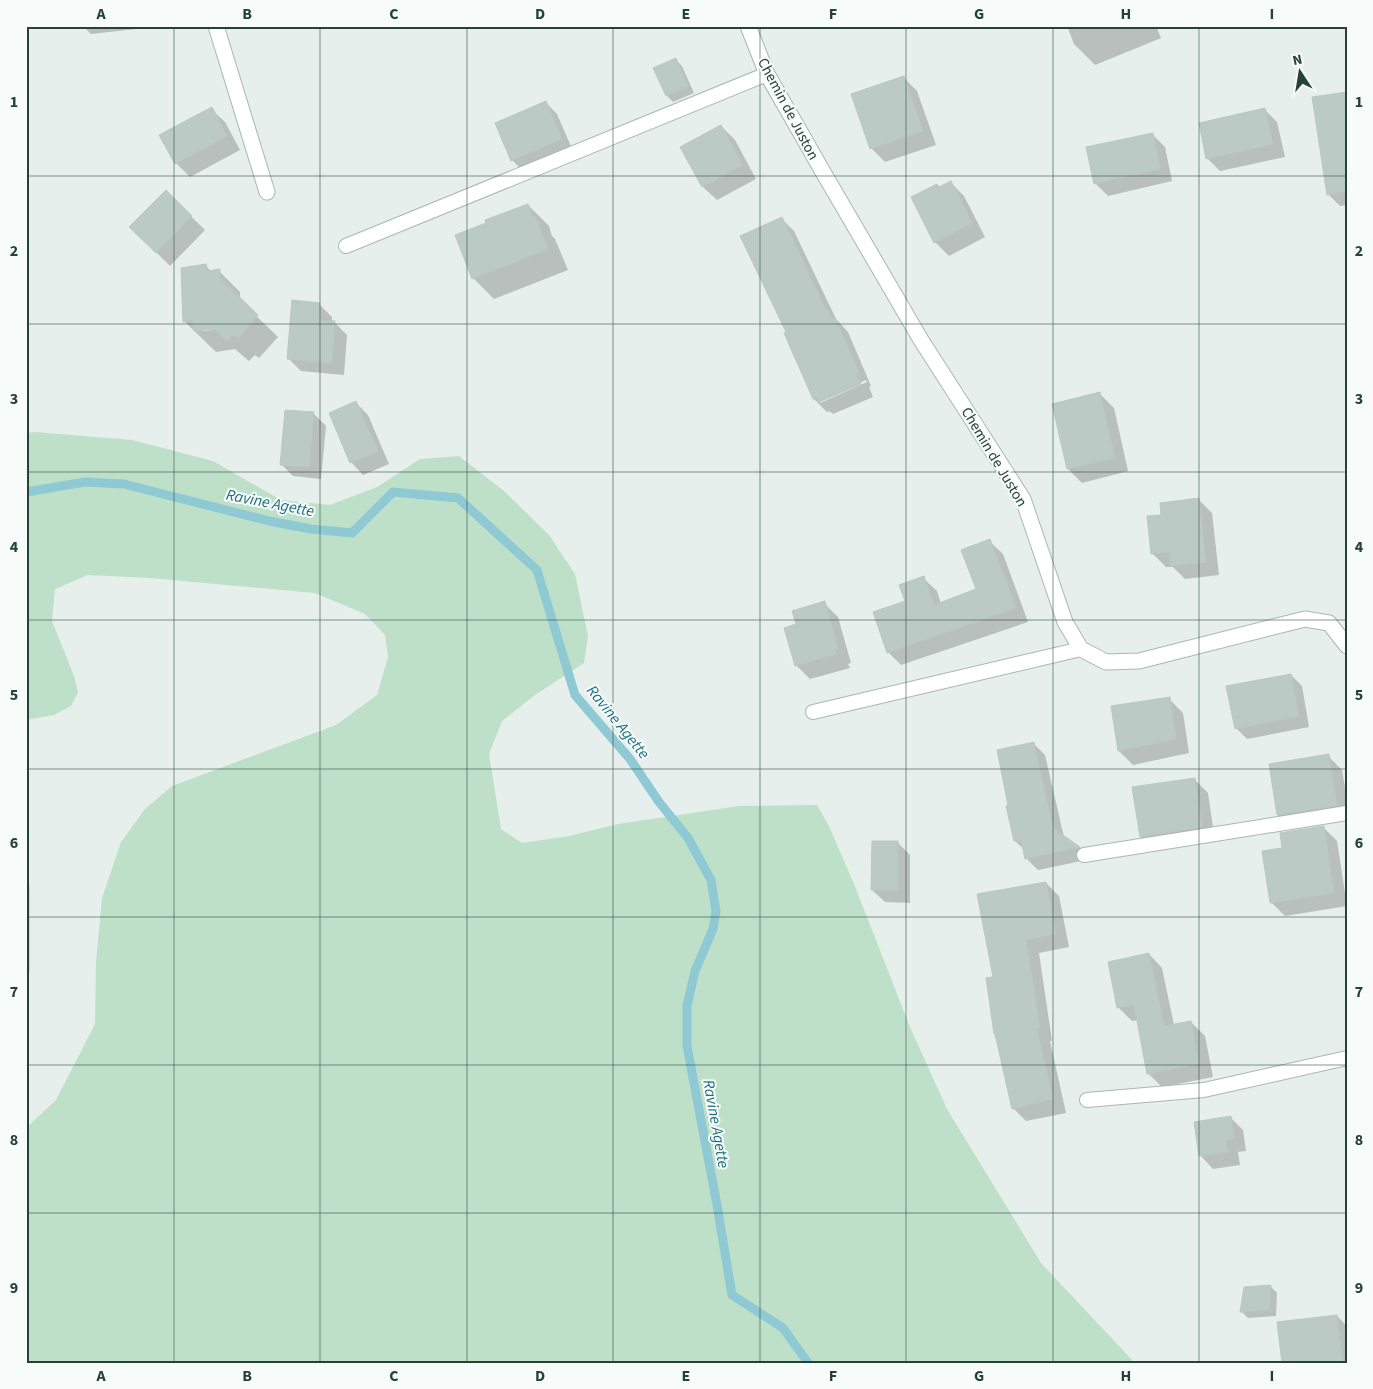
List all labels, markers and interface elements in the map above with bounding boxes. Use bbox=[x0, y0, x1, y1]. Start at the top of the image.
text: A bbox=[95, 3, 106, 25]
text: B bbox=[242, 3, 252, 25]
text: C bbox=[389, 3, 399, 25]
text: D bbox=[535, 3, 545, 25]
text: E bbox=[682, 3, 690, 25]
text: F bbox=[829, 3, 837, 25]
text: G bbox=[974, 3, 984, 25]
text: H bbox=[1121, 3, 1131, 25]
text: I bbox=[1270, 3, 1274, 25]
north arrow bbox=[1276, 48, 1326, 98]
text: N bbox=[1291, 50, 1304, 71]
street label: Chemin de Juston bbox=[752, 54, 824, 164]
text: 1 bbox=[10, 91, 18, 113]
text: 1 bbox=[1355, 91, 1363, 113]
text: 2 bbox=[10, 240, 18, 262]
text: 2 bbox=[1355, 240, 1363, 262]
text: 3 bbox=[10, 388, 18, 410]
text: 3 bbox=[1355, 388, 1363, 410]
street label: Chemin de Juston bbox=[956, 403, 1032, 511]
water label: Ravine Agette bbox=[224, 484, 316, 522]
text: 4 bbox=[10, 536, 19, 558]
text: 4 bbox=[1355, 536, 1364, 558]
water label: Ravine Agette bbox=[581, 680, 655, 764]
text: 5 bbox=[10, 684, 18, 706]
text: 5 bbox=[1355, 684, 1363, 706]
text: 6 bbox=[10, 832, 18, 854]
text: 6 bbox=[1355, 832, 1363, 854]
text: 7 bbox=[10, 981, 18, 1003]
text: 7 bbox=[1355, 981, 1363, 1003]
water label: Ravine Agette bbox=[697, 1078, 735, 1170]
text: 8 bbox=[10, 1129, 18, 1151]
text: 8 bbox=[1355, 1129, 1363, 1151]
text: 9 bbox=[10, 1277, 18, 1299]
text: 9 bbox=[1355, 1277, 1363, 1299]
text: A bbox=[95, 1365, 106, 1387]
text: B bbox=[242, 1365, 252, 1387]
text: C bbox=[389, 1365, 399, 1387]
text: D bbox=[535, 1365, 545, 1387]
text: E bbox=[682, 1365, 690, 1387]
text: F bbox=[829, 1365, 837, 1387]
text: G bbox=[974, 1365, 984, 1387]
text: H bbox=[1121, 1365, 1131, 1387]
text: I bbox=[1270, 1365, 1274, 1387]

